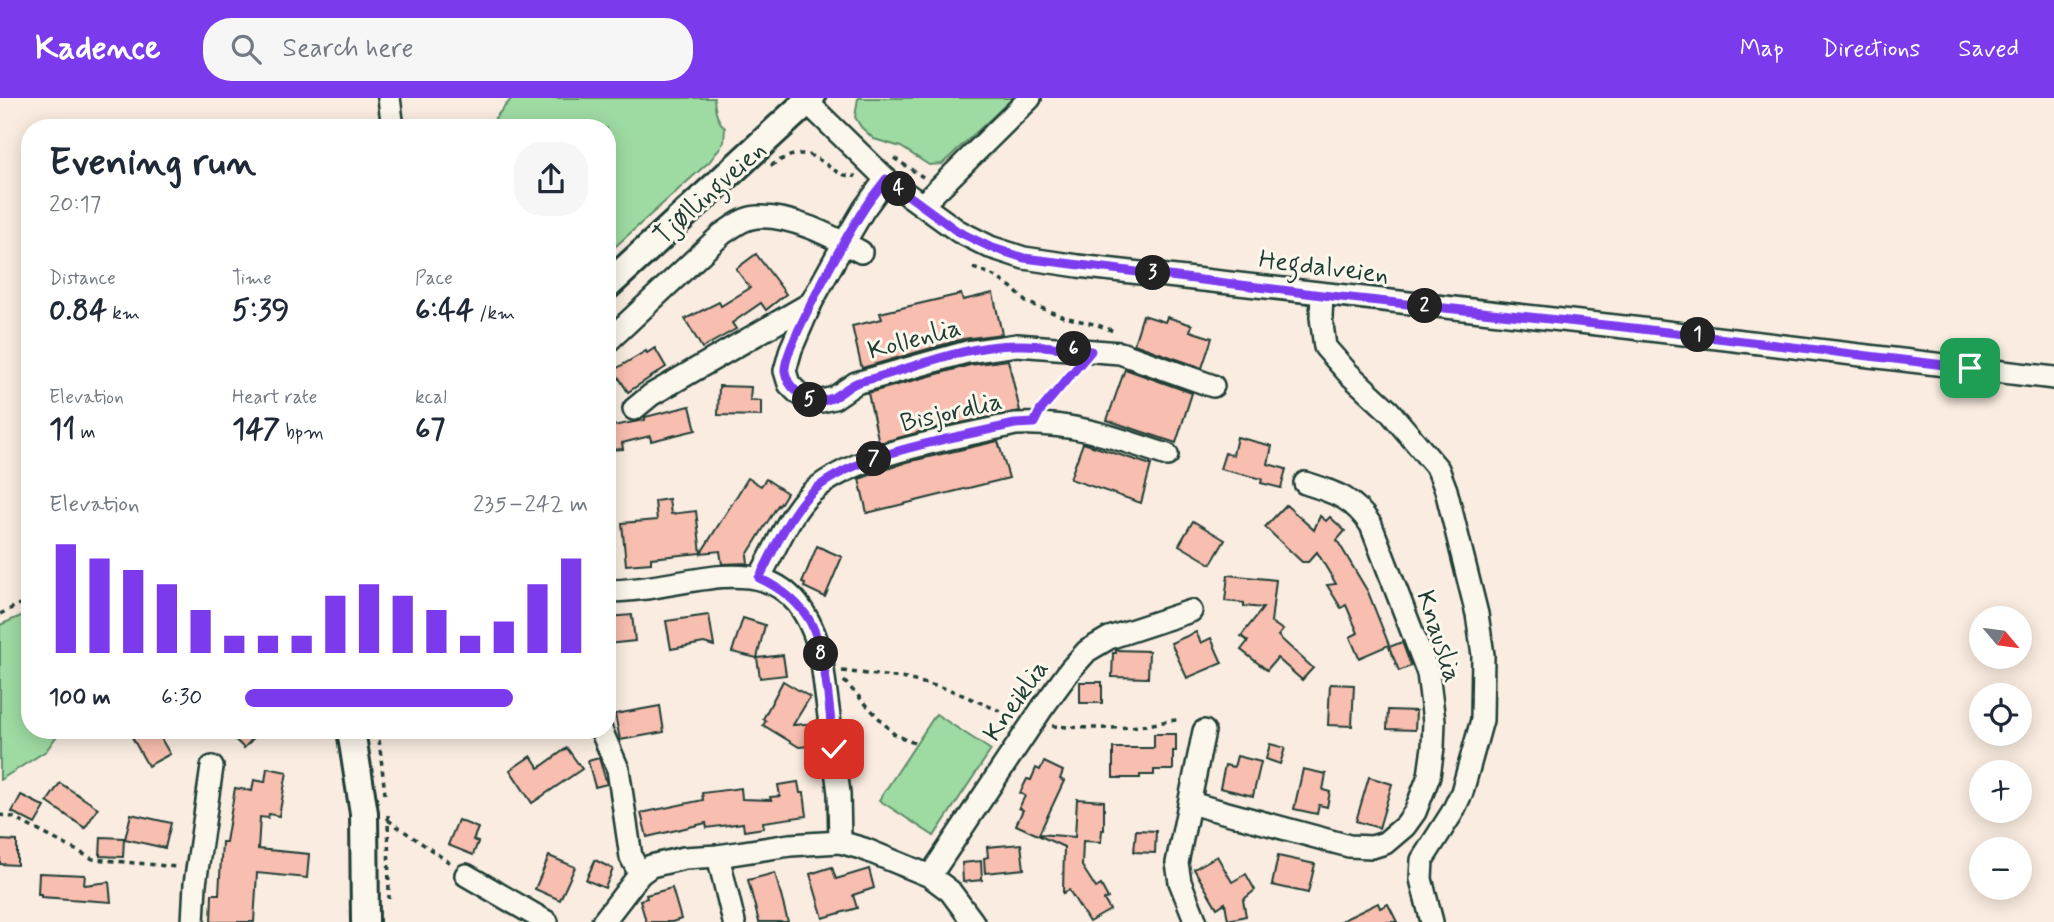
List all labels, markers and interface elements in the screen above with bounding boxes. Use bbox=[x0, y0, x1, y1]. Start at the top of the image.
search box bbox=[203, 18, 693, 81]
text: Kadence bbox=[35, 27, 161, 71]
icon: search bbox=[227, 30, 265, 68]
text: Search here bbox=[283, 32, 413, 66]
text: Map bbox=[1740, 34, 1784, 65]
text: Directions bbox=[1822, 34, 1920, 65]
text: Saved bbox=[1958, 34, 2019, 65]
street label: Tjøllingveien bbox=[647, 134, 776, 255]
text: Evening run bbox=[49, 139, 256, 188]
button: share bbox=[514, 142, 588, 216]
pin: 4 bbox=[881, 172, 916, 206]
text: 4 bbox=[893, 176, 904, 201]
text: 20:17 bbox=[49, 190, 101, 220]
street label: Hegdalveien bbox=[1256, 243, 1391, 296]
pin: 3 bbox=[1136, 256, 1170, 290]
text: 3 bbox=[1148, 260, 1157, 285]
text: Distance bbox=[49, 266, 116, 291]
text: Time bbox=[232, 266, 272, 291]
text: Pace bbox=[415, 266, 453, 291]
pin: 2 bbox=[1408, 288, 1442, 324]
text: 0.84 bbox=[49, 291, 107, 330]
text: 5:39 bbox=[232, 291, 289, 330]
text: 6:44 bbox=[415, 291, 474, 330]
text: 2 bbox=[1420, 293, 1429, 318]
text: km bbox=[107, 301, 140, 326]
text: /km bbox=[474, 301, 515, 326]
street label: Kollenlia bbox=[864, 311, 965, 369]
pin: 1 bbox=[1680, 317, 1716, 352]
text: 1 bbox=[1693, 322, 1702, 347]
pin: 6 bbox=[1056, 331, 1092, 366]
text: 6 bbox=[1069, 336, 1078, 361]
pin bbox=[1940, 338, 2000, 398]
icon: arrive bbox=[1951, 349, 1989, 387]
pin: 5 bbox=[792, 382, 828, 418]
text: Elevation bbox=[49, 385, 124, 410]
text: Heart rate bbox=[232, 385, 317, 410]
text: kcal bbox=[415, 385, 447, 410]
street label: Bisjordlia bbox=[897, 385, 1006, 441]
text: 5 bbox=[804, 387, 815, 412]
text: 11 bbox=[49, 410, 75, 449]
text: 147 bbox=[232, 410, 280, 449]
text: 67 bbox=[415, 410, 445, 449]
text: m bbox=[75, 420, 96, 445]
text: bpm bbox=[280, 420, 324, 445]
pin: 7 bbox=[856, 442, 892, 476]
text: 7 bbox=[868, 446, 879, 471]
text: Elevation bbox=[49, 490, 140, 520]
text: 235–242 m bbox=[473, 490, 588, 520]
street label: Knauslia bbox=[1407, 586, 1469, 687]
north arrow bbox=[1969, 606, 2032, 668]
map controls bbox=[1969, 606, 2032, 900]
pin: 8 bbox=[804, 636, 838, 672]
text: 8 bbox=[815, 641, 826, 666]
street label: Kneiklia bbox=[976, 653, 1057, 749]
text: 100 m bbox=[49, 683, 111, 713]
text: 6:30 bbox=[161, 683, 202, 713]
button: locate bbox=[1969, 683, 2032, 746]
pin bbox=[804, 719, 864, 779]
icon: check bbox=[815, 730, 853, 768]
button: + bbox=[1969, 760, 2032, 823]
button: − bbox=[1969, 837, 2032, 900]

